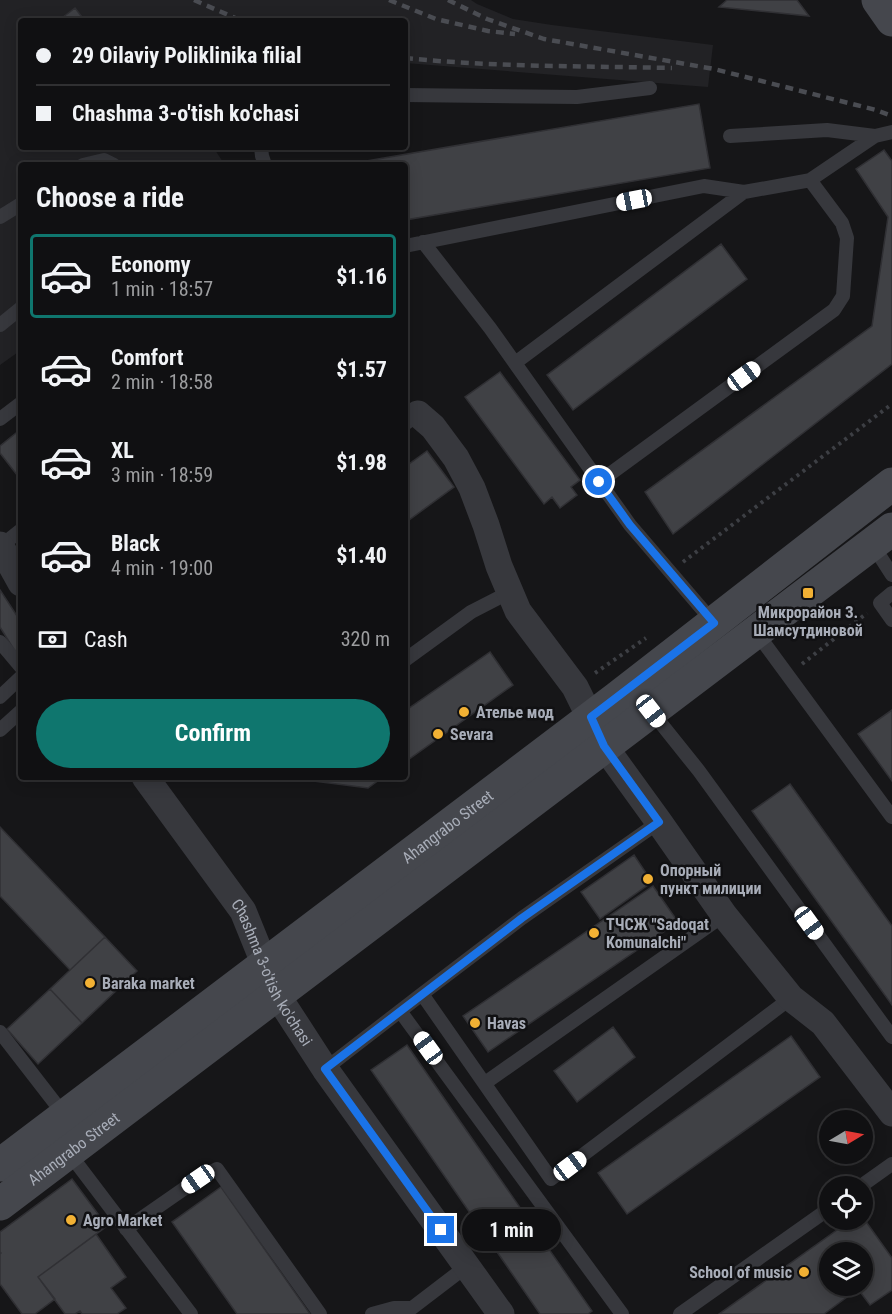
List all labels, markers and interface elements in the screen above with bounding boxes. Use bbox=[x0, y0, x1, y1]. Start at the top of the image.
text: 29 Oilaviy Poliklinika filial bbox=[72, 43, 301, 68]
text: Chashma 3-o'tish ko'chasi bbox=[72, 101, 299, 126]
text: Choose a ride bbox=[36, 182, 184, 214]
car bbox=[615, 188, 653, 212]
icon: car bbox=[39, 249, 93, 303]
text: Economy bbox=[111, 252, 191, 277]
text: $1.16 bbox=[336, 264, 387, 289]
text: 1 min · 18:57 bbox=[111, 277, 213, 301]
icon: car bbox=[39, 342, 93, 396]
text: Comfort bbox=[111, 345, 184, 370]
text: $1.57 bbox=[336, 357, 387, 382]
car bbox=[724, 358, 764, 394]
text: 2 min · 18:58 bbox=[111, 370, 213, 394]
icon: car bbox=[39, 435, 93, 489]
text: XL bbox=[111, 438, 134, 463]
text: $1.98 bbox=[336, 450, 387, 475]
text: 3 min · 18:59 bbox=[111, 463, 213, 487]
route start bbox=[585, 468, 612, 495]
icon: car bbox=[39, 528, 93, 582]
text: Black bbox=[111, 531, 160, 556]
text: $1.40 bbox=[336, 543, 387, 568]
text: 4 min · 19:00 bbox=[111, 556, 213, 580]
marker: Микрорайон З. Шамсутдиновой bbox=[801, 586, 815, 600]
place label: Микрорайон З. Шамсутдиновой bbox=[753, 603, 863, 640]
icon: cash bbox=[36, 623, 69, 656]
text: Cash bbox=[84, 627, 128, 652]
text: 320 m bbox=[341, 627, 390, 651]
car bbox=[633, 691, 669, 731]
button: Confirm bbox=[36, 699, 390, 768]
place label: Ателье мод bbox=[476, 703, 554, 722]
marker: Ателье мод bbox=[457, 705, 471, 719]
place label: Sevara bbox=[450, 725, 494, 744]
marker: Sevara bbox=[431, 727, 445, 741]
street label: Ahangrabo Street bbox=[398, 786, 497, 867]
place label: Опорный пункт милиции bbox=[660, 861, 761, 898]
marker: Опорный пункт милиции bbox=[641, 872, 655, 886]
street label: Chashma 3-o'tish ko'chasi bbox=[228, 895, 317, 1049]
car bbox=[791, 903, 827, 943]
place label: ТЧСЖ "Sadoqat Komunalchi" bbox=[606, 915, 709, 952]
marker: ТЧСЖ "Sadoqat Komunalchi" bbox=[587, 926, 601, 940]
place label: Baraka market bbox=[102, 974, 195, 993]
marker: Baraka market bbox=[83, 976, 97, 990]
place label: Havas bbox=[487, 1014, 526, 1033]
marker: Havas bbox=[468, 1016, 482, 1030]
car bbox=[410, 1028, 446, 1068]
street label: Ahangrabo Street bbox=[24, 1108, 123, 1189]
north arrow bbox=[819, 1110, 873, 1164]
map controls bbox=[819, 1110, 873, 1296]
car bbox=[550, 1148, 590, 1184]
car bbox=[178, 1161, 218, 1197]
button: locate bbox=[819, 1176, 873, 1230]
callout: 1 min bbox=[462, 1209, 561, 1251]
place label: Agro Market bbox=[83, 1211, 162, 1230]
marker: Agro Market bbox=[64, 1213, 78, 1227]
route end bbox=[427, 1216, 454, 1243]
text: 1 min bbox=[489, 1218, 534, 1242]
button: layers bbox=[819, 1242, 873, 1296]
place label: School of music bbox=[689, 1263, 792, 1282]
marker: School of music bbox=[797, 1265, 811, 1279]

